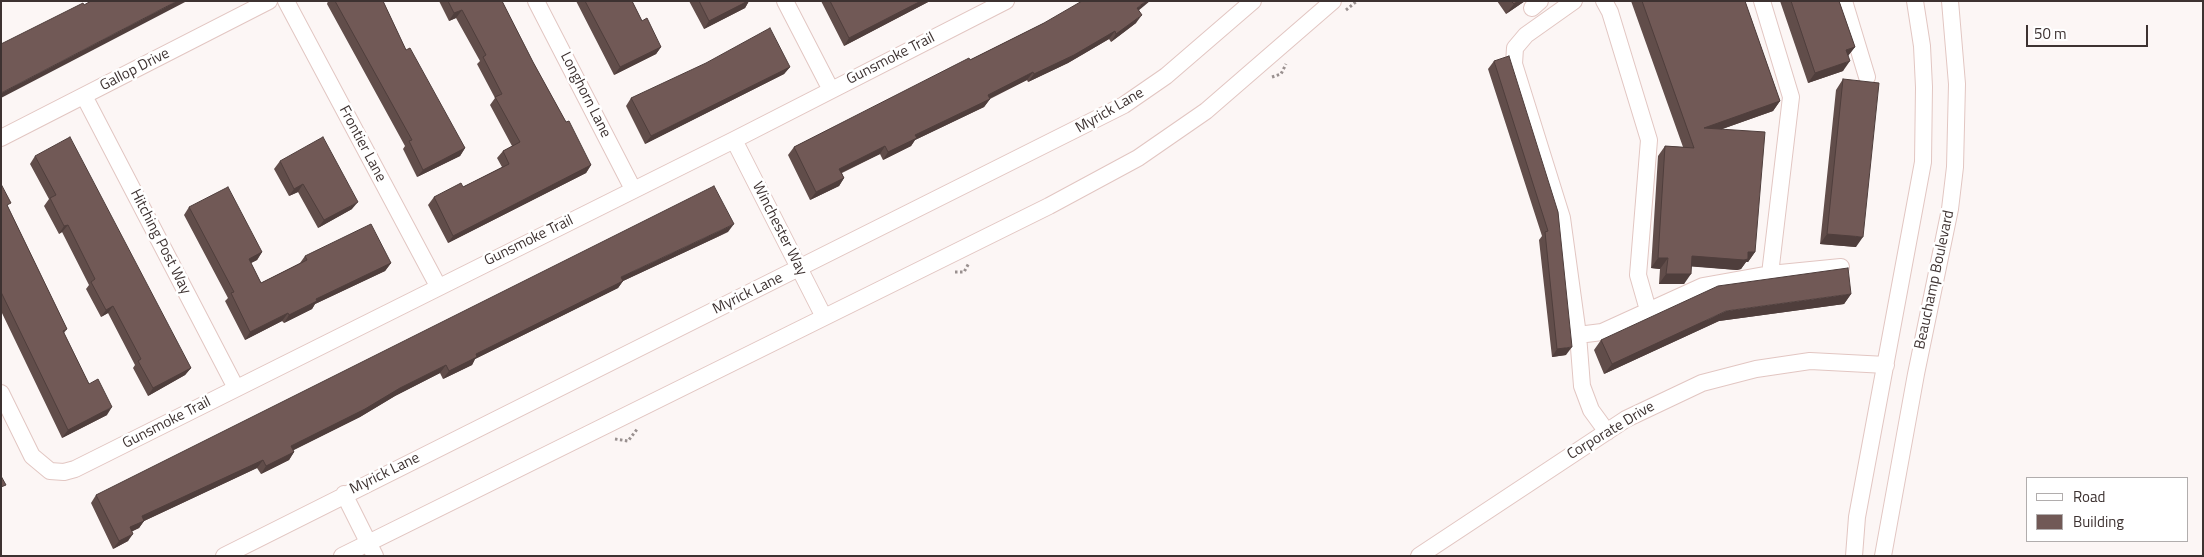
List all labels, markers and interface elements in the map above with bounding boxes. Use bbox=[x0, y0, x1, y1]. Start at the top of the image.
scale bar bbox=[2029, 15, 2152, 47]
text: 50 m bbox=[2034, 22, 2067, 45]
street label: Gunsmoke Trail bbox=[844, 29, 938, 89]
street label: Gallop Drive bbox=[97, 45, 173, 95]
street label: Longhorn Lane bbox=[556, 49, 614, 141]
street label: Myrick Lane bbox=[1073, 84, 1147, 138]
street label: Frontier Lane bbox=[334, 103, 390, 185]
street label: Winchester Way bbox=[748, 179, 810, 279]
street label: Hitching Post Way bbox=[126, 186, 194, 298]
street label: Beauchamp Boulevard bbox=[1911, 209, 1959, 351]
street label: Gunsmoke Trail bbox=[482, 212, 576, 270]
street label: Myrick Lane bbox=[710, 269, 786, 319]
street label: Gunsmoke Trail bbox=[120, 393, 214, 453]
street label: Corporate Drive bbox=[1564, 398, 1658, 464]
street label: Myrick Lane bbox=[347, 449, 423, 499]
legend bbox=[2026, 477, 2189, 542]
text: Road bbox=[2073, 485, 2105, 508]
text: Building bbox=[2073, 510, 2124, 533]

